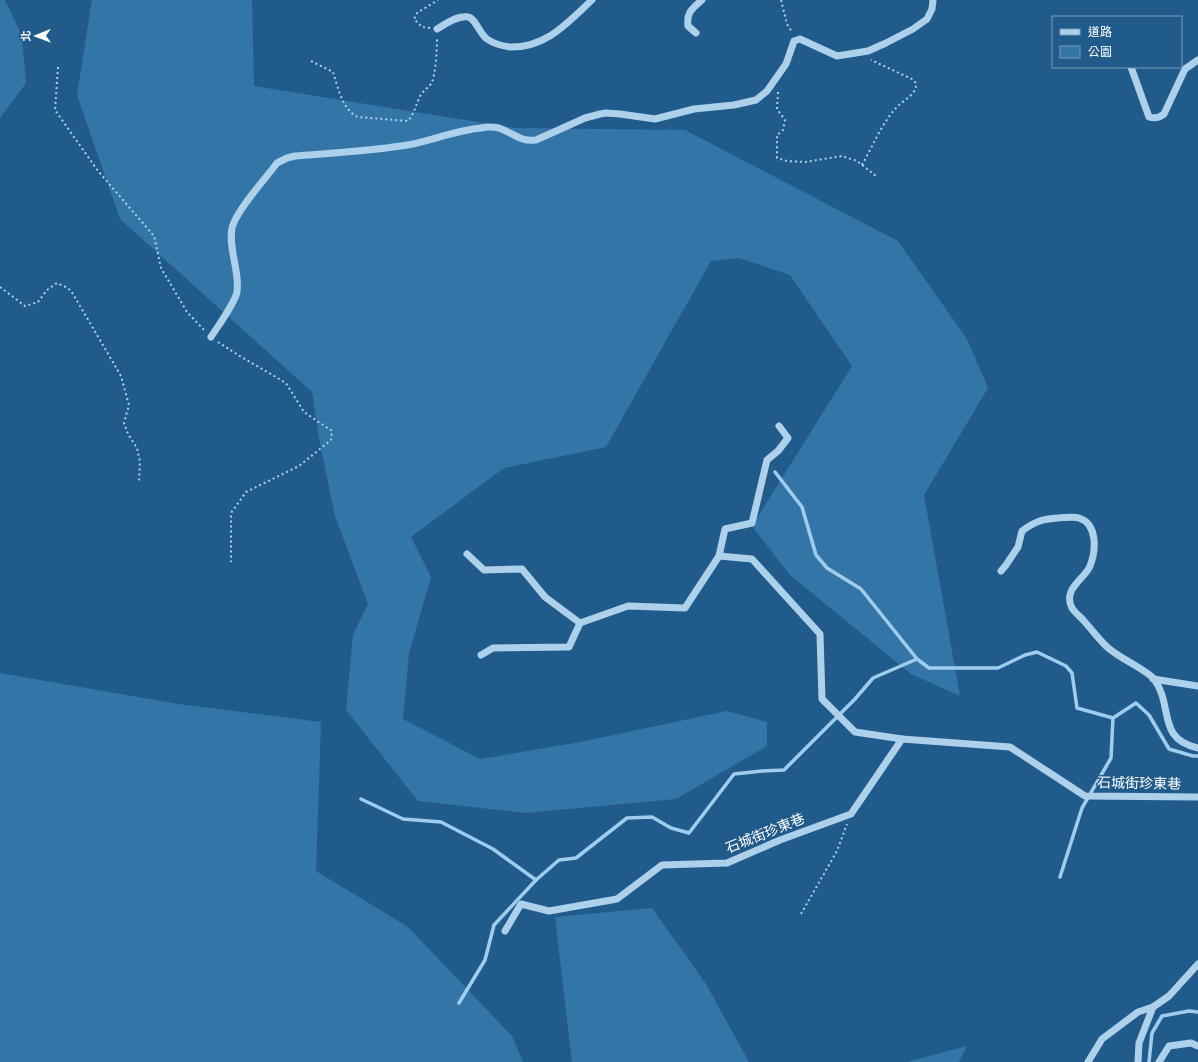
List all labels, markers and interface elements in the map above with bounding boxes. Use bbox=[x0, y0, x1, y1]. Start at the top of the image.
north arrow bbox=[16, 16, 56, 56]
legend bbox=[1052, 16, 1182, 68]
text: 道路 bbox=[1088, 25, 1112, 39]
text: 北 bbox=[20, 31, 33, 42]
text: 公園 bbox=[1088, 45, 1112, 59]
street label: 石城街珍東巷 bbox=[1097, 774, 1181, 792]
street label: 石城街珍東巷 bbox=[723, 810, 807, 856]

